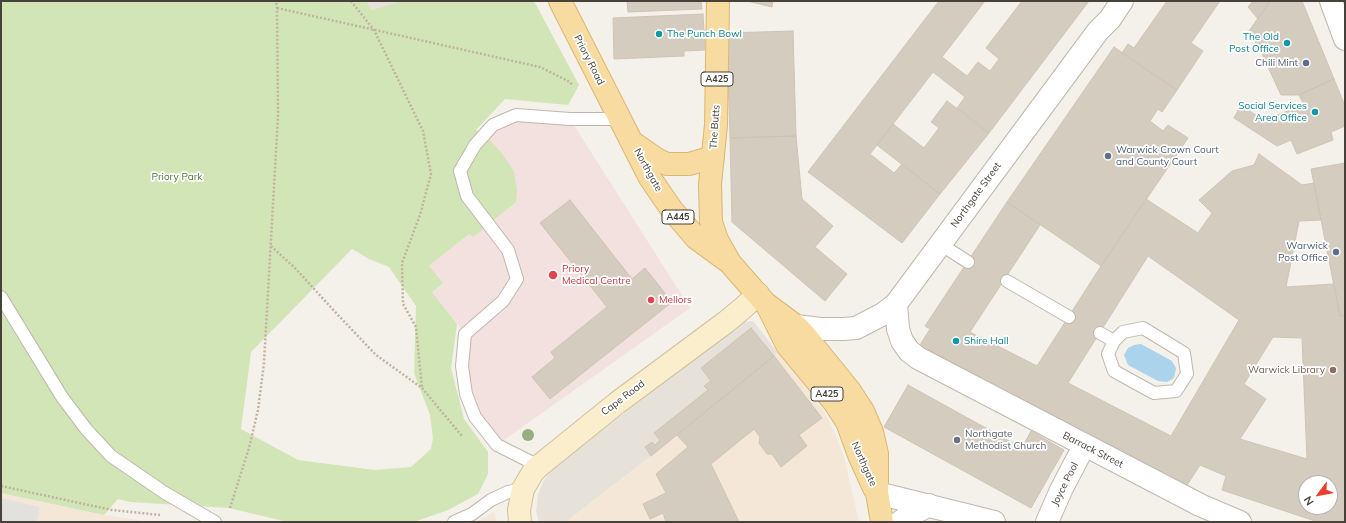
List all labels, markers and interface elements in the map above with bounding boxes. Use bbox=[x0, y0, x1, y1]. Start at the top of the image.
place label: The Punch Bowl bbox=[667, 28, 742, 40]
marker: The Punch Bowl bbox=[654, 29, 664, 39]
place label: The Old Post Office bbox=[1229, 31, 1279, 54]
street label: Priory Road bbox=[571, 33, 607, 87]
marker: The Old Post Office bbox=[1282, 38, 1292, 48]
place label: Chili Mint bbox=[1255, 57, 1298, 69]
marker: Chili Mint bbox=[1301, 58, 1311, 68]
road number: A425 bbox=[701, 72, 733, 86]
place label: Social Services Area Office bbox=[1238, 100, 1307, 124]
street label: The Butts bbox=[707, 104, 723, 150]
marker: Social Services Area Office bbox=[1310, 107, 1320, 117]
place label: Warwick Crown Court and County Court bbox=[1116, 144, 1219, 168]
street label: Northgate bbox=[631, 146, 665, 194]
marker: Warwick Crown Court and County Court bbox=[1103, 151, 1113, 161]
street label: Northgate Street bbox=[948, 160, 1004, 230]
park label: Priory Park bbox=[151, 171, 203, 183]
road number: A445 bbox=[662, 210, 694, 224]
place label: Warwick Post Office bbox=[1278, 240, 1328, 264]
marker: Warwick Post Office bbox=[1331, 247, 1341, 257]
place label: Priory Medical Centre bbox=[562, 263, 631, 286]
marker: Priory Medical Centre bbox=[547, 269, 559, 281]
place label: Mellors bbox=[659, 294, 692, 306]
marker: Mellors bbox=[646, 295, 656, 305]
place label: Shire Hall bbox=[964, 335, 1009, 347]
marker: Shire Hall bbox=[951, 336, 961, 346]
place label: Warwick Library bbox=[1248, 364, 1325, 376]
marker: Warwick Library bbox=[1328, 365, 1338, 375]
street label: Cape Road bbox=[599, 378, 647, 418]
road number: A425 bbox=[811, 387, 843, 401]
place label: Northgate Methodist Church bbox=[965, 428, 1046, 452]
street label: Barrack Street bbox=[1061, 430, 1125, 470]
marker: Northgate Methodist Church bbox=[952, 435, 962, 445]
street label: Northgate bbox=[849, 440, 879, 488]
street label: Joyce Pool bbox=[1049, 460, 1081, 508]
north arrow bbox=[1298, 475, 1338, 515]
text: N bbox=[1301, 494, 1317, 508]

